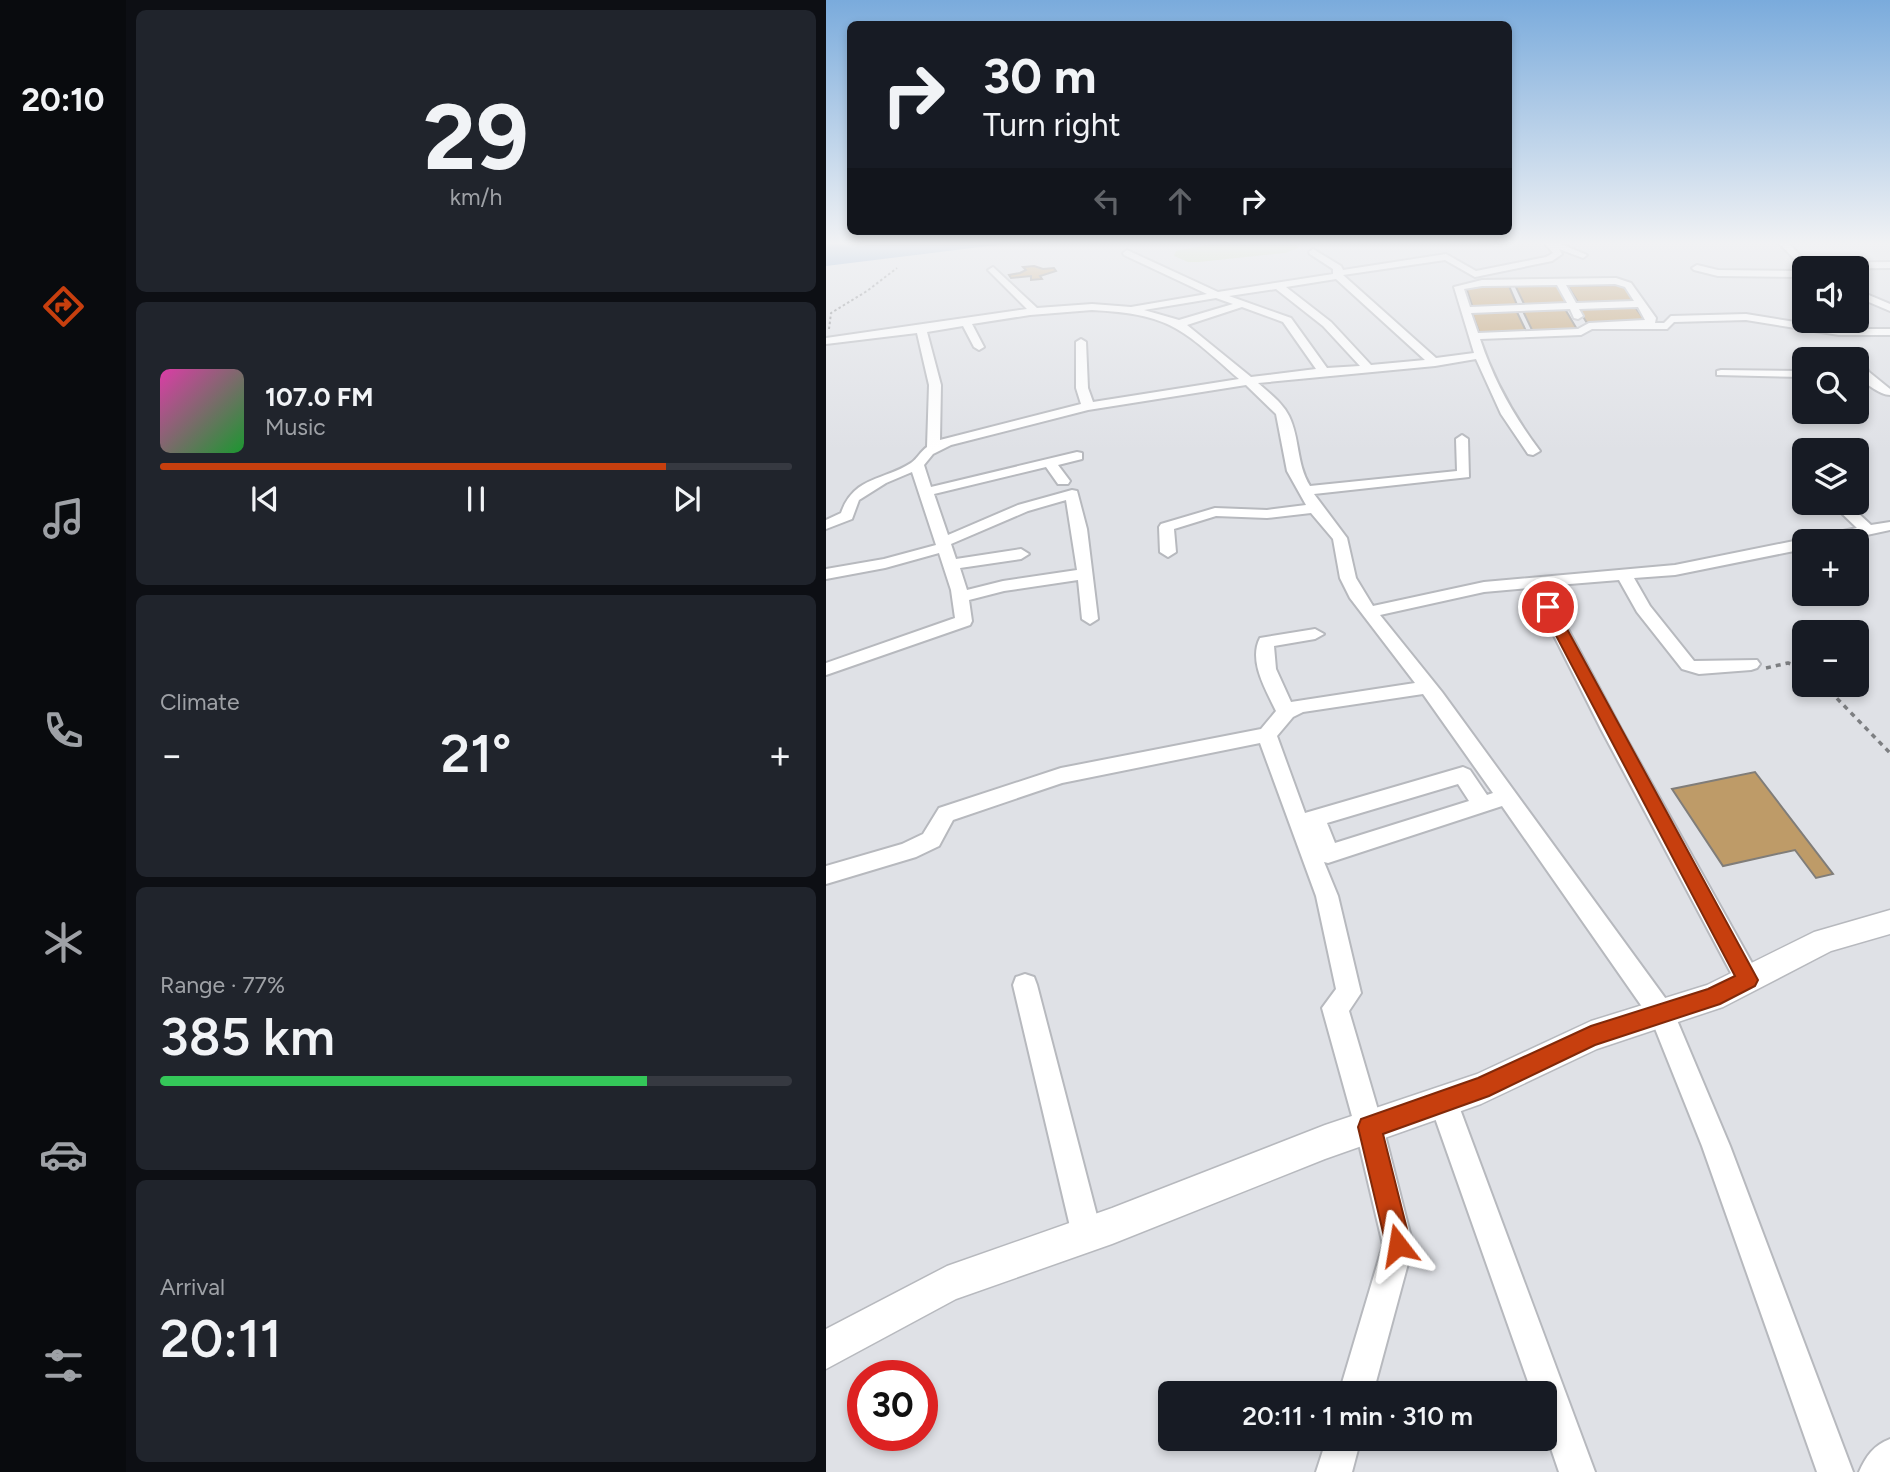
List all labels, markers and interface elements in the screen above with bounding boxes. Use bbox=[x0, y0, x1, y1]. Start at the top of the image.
text: 30 m bbox=[983, 46, 1096, 105]
icon: right bbox=[868, 49, 959, 140]
text: 20:10 bbox=[21, 81, 105, 119]
text: 29 bbox=[423, 83, 529, 192]
text: Turn right bbox=[983, 106, 1121, 144]
icon: left bbox=[1088, 182, 1126, 220]
icon: ahead bbox=[1161, 182, 1199, 220]
icon: right bbox=[1234, 182, 1272, 220]
text: km/h bbox=[450, 183, 502, 211]
map controls bbox=[1792, 256, 1869, 697]
button: sound bbox=[1792, 256, 1869, 333]
icon: directions bbox=[39, 282, 88, 331]
button: search bbox=[1792, 347, 1869, 424]
text: 107.0 FM bbox=[265, 381, 373, 413]
text: Music bbox=[265, 413, 326, 441]
button: layers bbox=[1792, 438, 1869, 515]
icon: previous bbox=[246, 480, 284, 518]
icon: pause bbox=[457, 480, 495, 518]
icon: next bbox=[668, 480, 706, 518]
icon: music bbox=[39, 494, 88, 543]
button: + bbox=[1792, 529, 1869, 606]
pin bbox=[1518, 577, 1578, 637]
icon: arrive bbox=[1529, 588, 1567, 626]
button: − bbox=[1792, 620, 1869, 697]
text: Climate bbox=[160, 688, 239, 716]
icon: phone bbox=[39, 706, 88, 755]
text: 21° bbox=[441, 723, 511, 785]
text: − bbox=[160, 732, 184, 778]
text: + bbox=[768, 732, 792, 778]
icon: climate bbox=[39, 918, 88, 967]
text: Range · 77% bbox=[160, 971, 285, 999]
text: 385 km bbox=[160, 1006, 335, 1068]
icon: car bbox=[39, 1130, 88, 1179]
position arrow bbox=[1361, 1208, 1435, 1282]
text: Arrival bbox=[160, 1273, 225, 1301]
text: 20:11 bbox=[160, 1308, 281, 1370]
icon: filters bbox=[39, 1341, 88, 1390]
speed limit sign: 30 bbox=[847, 1360, 938, 1451]
text: 20:11 · 1 min · 310 m bbox=[1242, 1400, 1473, 1432]

